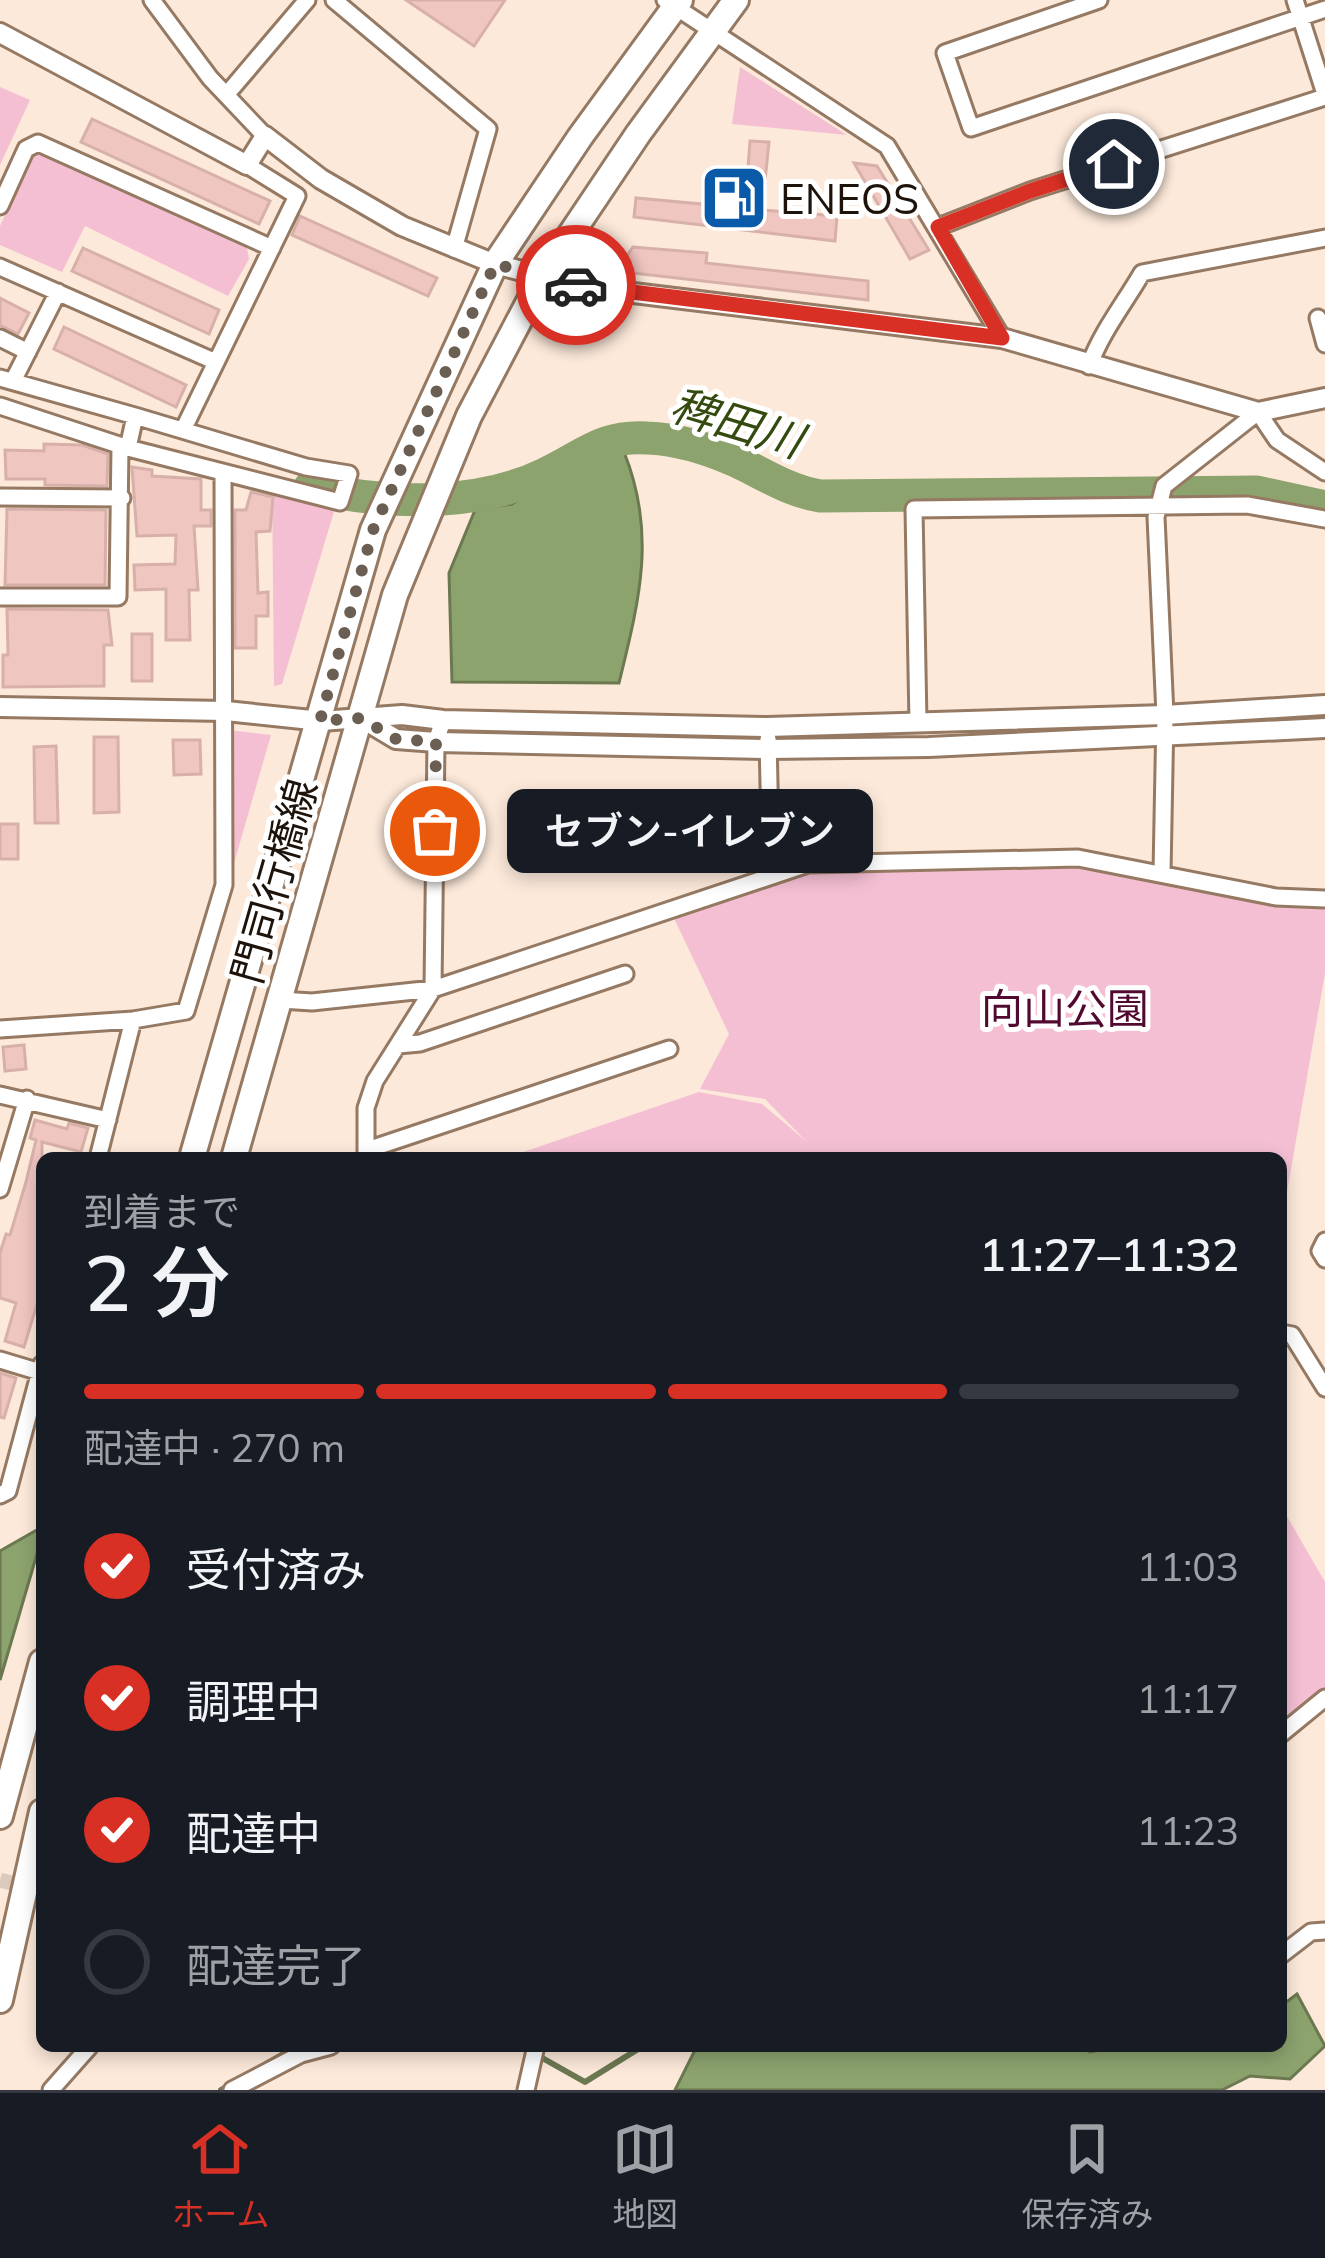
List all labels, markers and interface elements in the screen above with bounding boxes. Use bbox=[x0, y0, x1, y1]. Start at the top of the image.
pin bbox=[1063, 113, 1165, 215]
icon: home bbox=[1081, 131, 1147, 197]
fuel station icon: ENEOS bbox=[699, 163, 769, 233]
place label: ENEOS bbox=[780, 172, 919, 225]
courier bbox=[516, 225, 636, 345]
icon: car bbox=[543, 252, 609, 318]
water label: 稗田川 bbox=[664, 375, 814, 470]
street label: 門司行橋線 bbox=[220, 773, 328, 989]
pin bbox=[384, 780, 486, 882]
callout: セブン-イレブン bbox=[507, 789, 873, 873]
icon: bag bbox=[402, 798, 468, 864]
text: セブン-イレブン bbox=[545, 806, 835, 855]
park label: 向山公園 bbox=[981, 982, 1149, 1035]
text: 到着まで bbox=[84, 1187, 240, 1236]
text: 11:27–11:32 bbox=[979, 1226, 1239, 1282]
text: 2 分 bbox=[84, 1233, 230, 1331]
text: 配達中 · 270 m bbox=[84, 1423, 345, 1472]
icon: check bbox=[84, 1533, 150, 1599]
text: 受付済み bbox=[186, 1541, 366, 1597]
text: 11:03 bbox=[1137, 1542, 1239, 1591]
icon: check bbox=[84, 1665, 150, 1731]
text: 調理中 bbox=[186, 1673, 321, 1729]
text: 11:17 bbox=[1137, 1674, 1239, 1723]
icon: check bbox=[84, 1797, 150, 1863]
text: 配達中 bbox=[186, 1805, 321, 1861]
text: 11:23 bbox=[1137, 1806, 1239, 1855]
text: 配達完了 bbox=[186, 1937, 366, 1993]
tab: ホーム bbox=[171, 2116, 270, 2236]
tab: 地図 bbox=[612, 2116, 678, 2236]
tab: 保存済み bbox=[1021, 2116, 1153, 2236]

